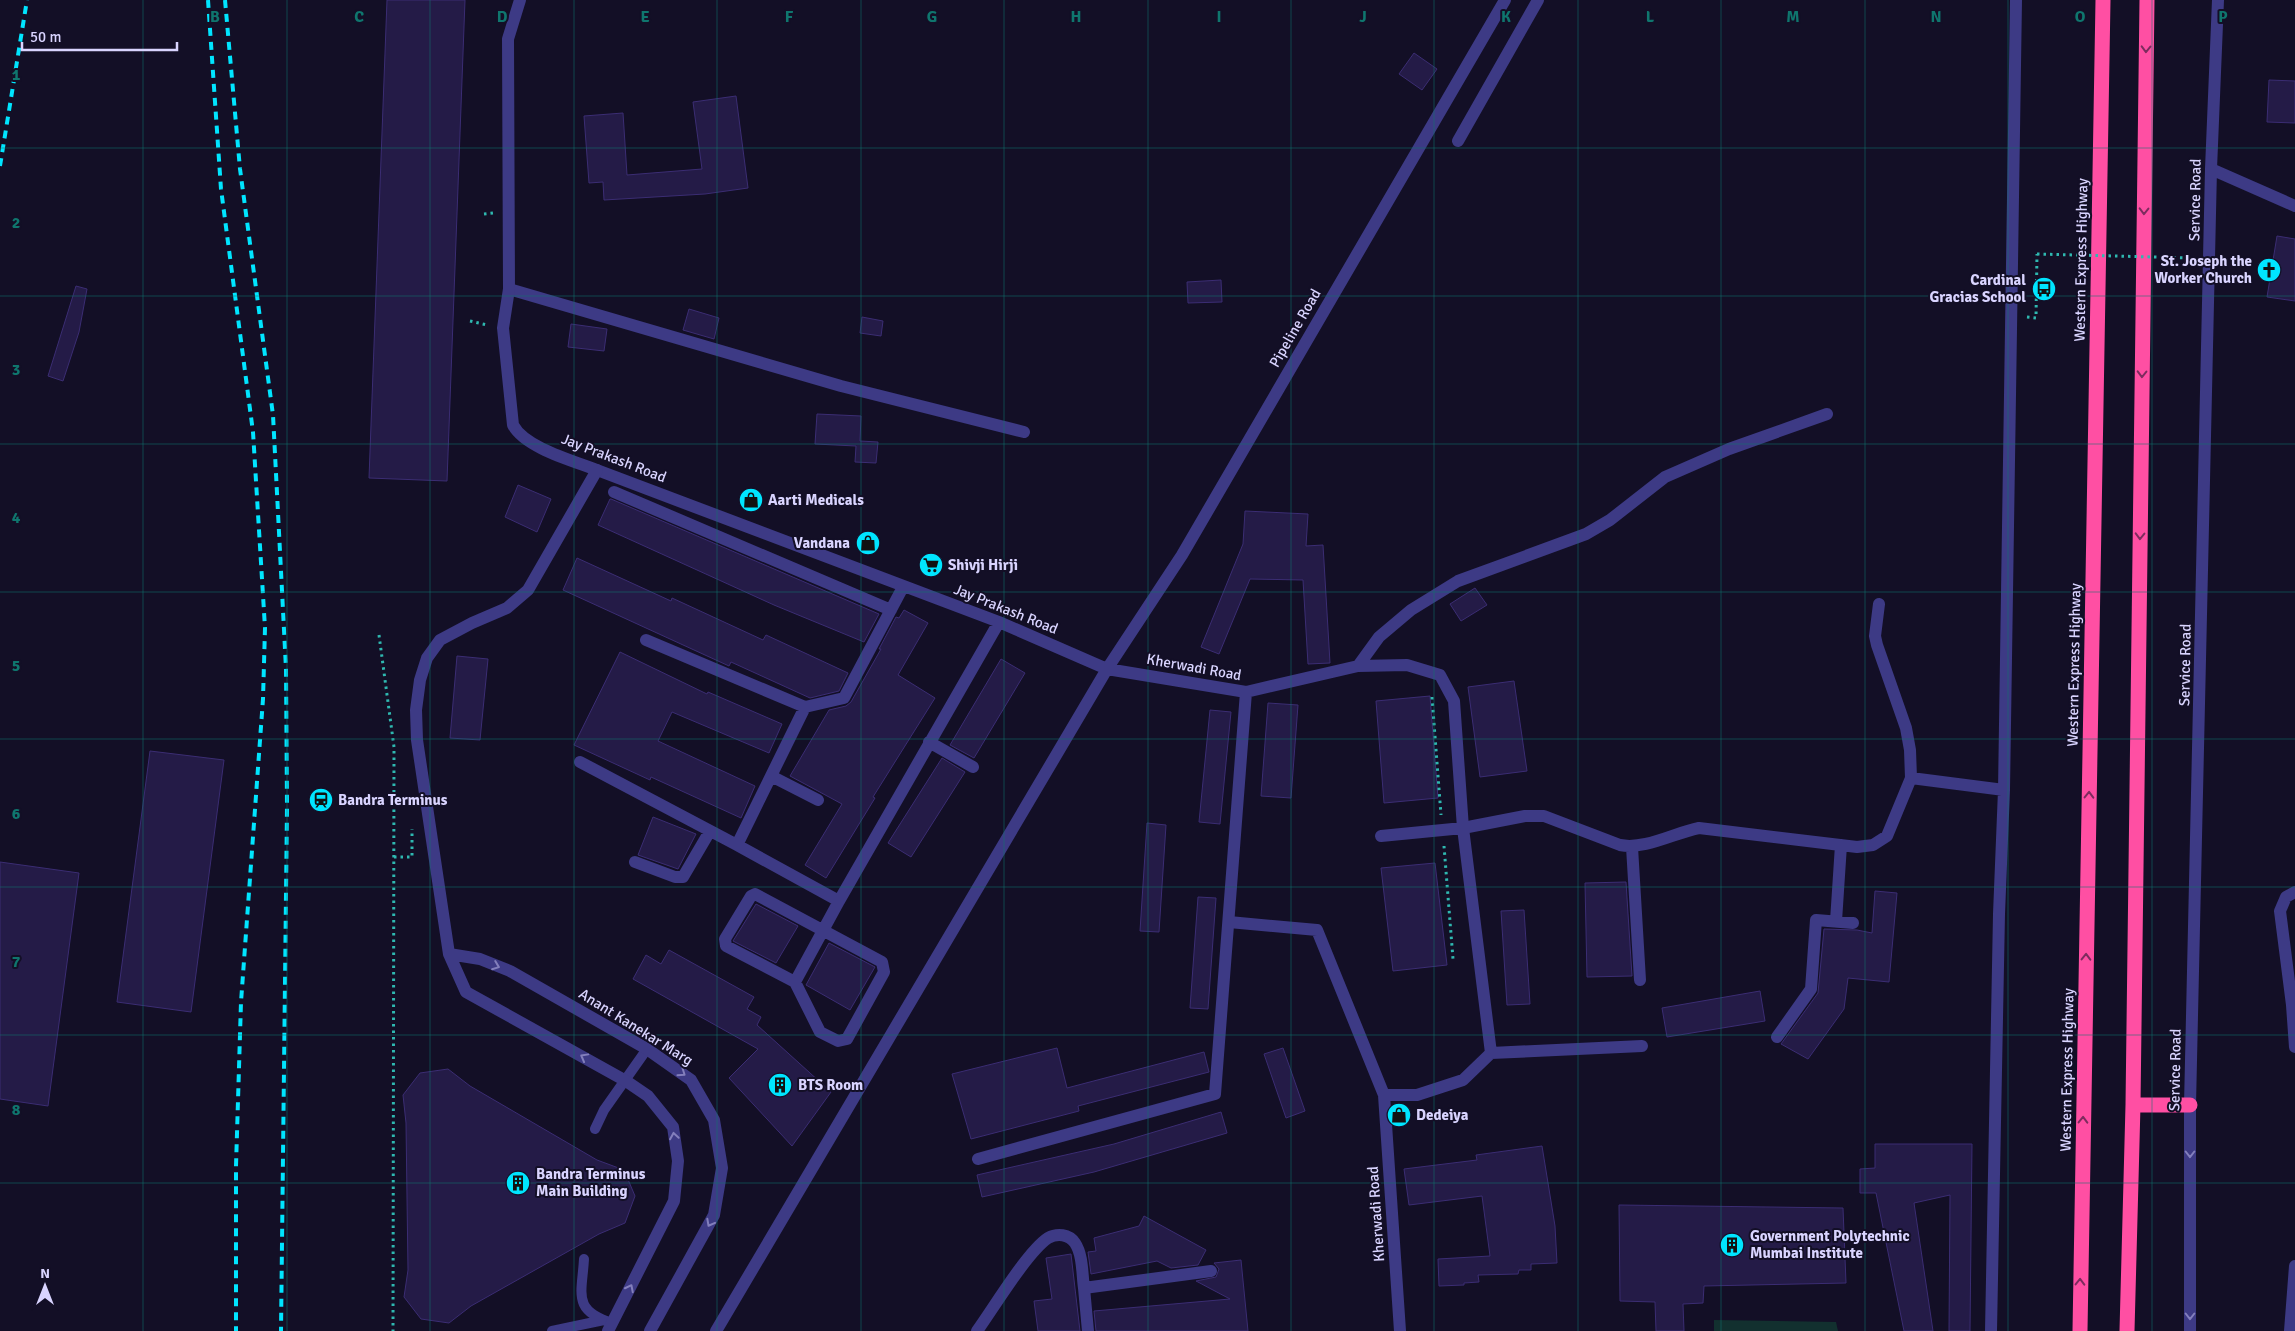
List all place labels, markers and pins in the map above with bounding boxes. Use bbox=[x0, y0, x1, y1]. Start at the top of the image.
place label: St. Joseph the Worker Church bbox=[2154, 252, 2252, 287]
church icon: St. Joseph the Worker Church bbox=[2256, 257, 2282, 283]
place label: Cardinal Gracias School bbox=[1929, 271, 2026, 306]
bus stop icon: Cardinal Gracias School bbox=[2031, 276, 2057, 302]
shop icon: Aarti Medicals bbox=[738, 487, 764, 513]
place label: Aarti Medicals bbox=[768, 491, 864, 509]
shop icon: Vandana bbox=[855, 530, 881, 556]
place label: Vandana bbox=[794, 534, 850, 552]
supermarket icon: Shivji Hirji bbox=[918, 552, 944, 578]
place label: Shivji Hirji bbox=[948, 556, 1018, 574]
station icon: Bandra Terminus bbox=[308, 787, 334, 813]
place label: Bandra Terminus bbox=[338, 791, 448, 809]
building icon: BTS Room bbox=[767, 1072, 793, 1098]
place label: BTS Room bbox=[798, 1076, 863, 1094]
shop icon: Dedeiya bbox=[1386, 1102, 1412, 1128]
place label: Dedeiya bbox=[1416, 1106, 1469, 1124]
place label: Bandra Terminus Main Building bbox=[536, 1165, 646, 1200]
building icon: Bandra Terminus Main Building bbox=[505, 1170, 531, 1196]
place label: Government Polytechnic Mumbai Institute bbox=[1750, 1227, 1910, 1262]
building icon: Government Polytechnic Mumbai Institute bbox=[1719, 1232, 1745, 1258]

